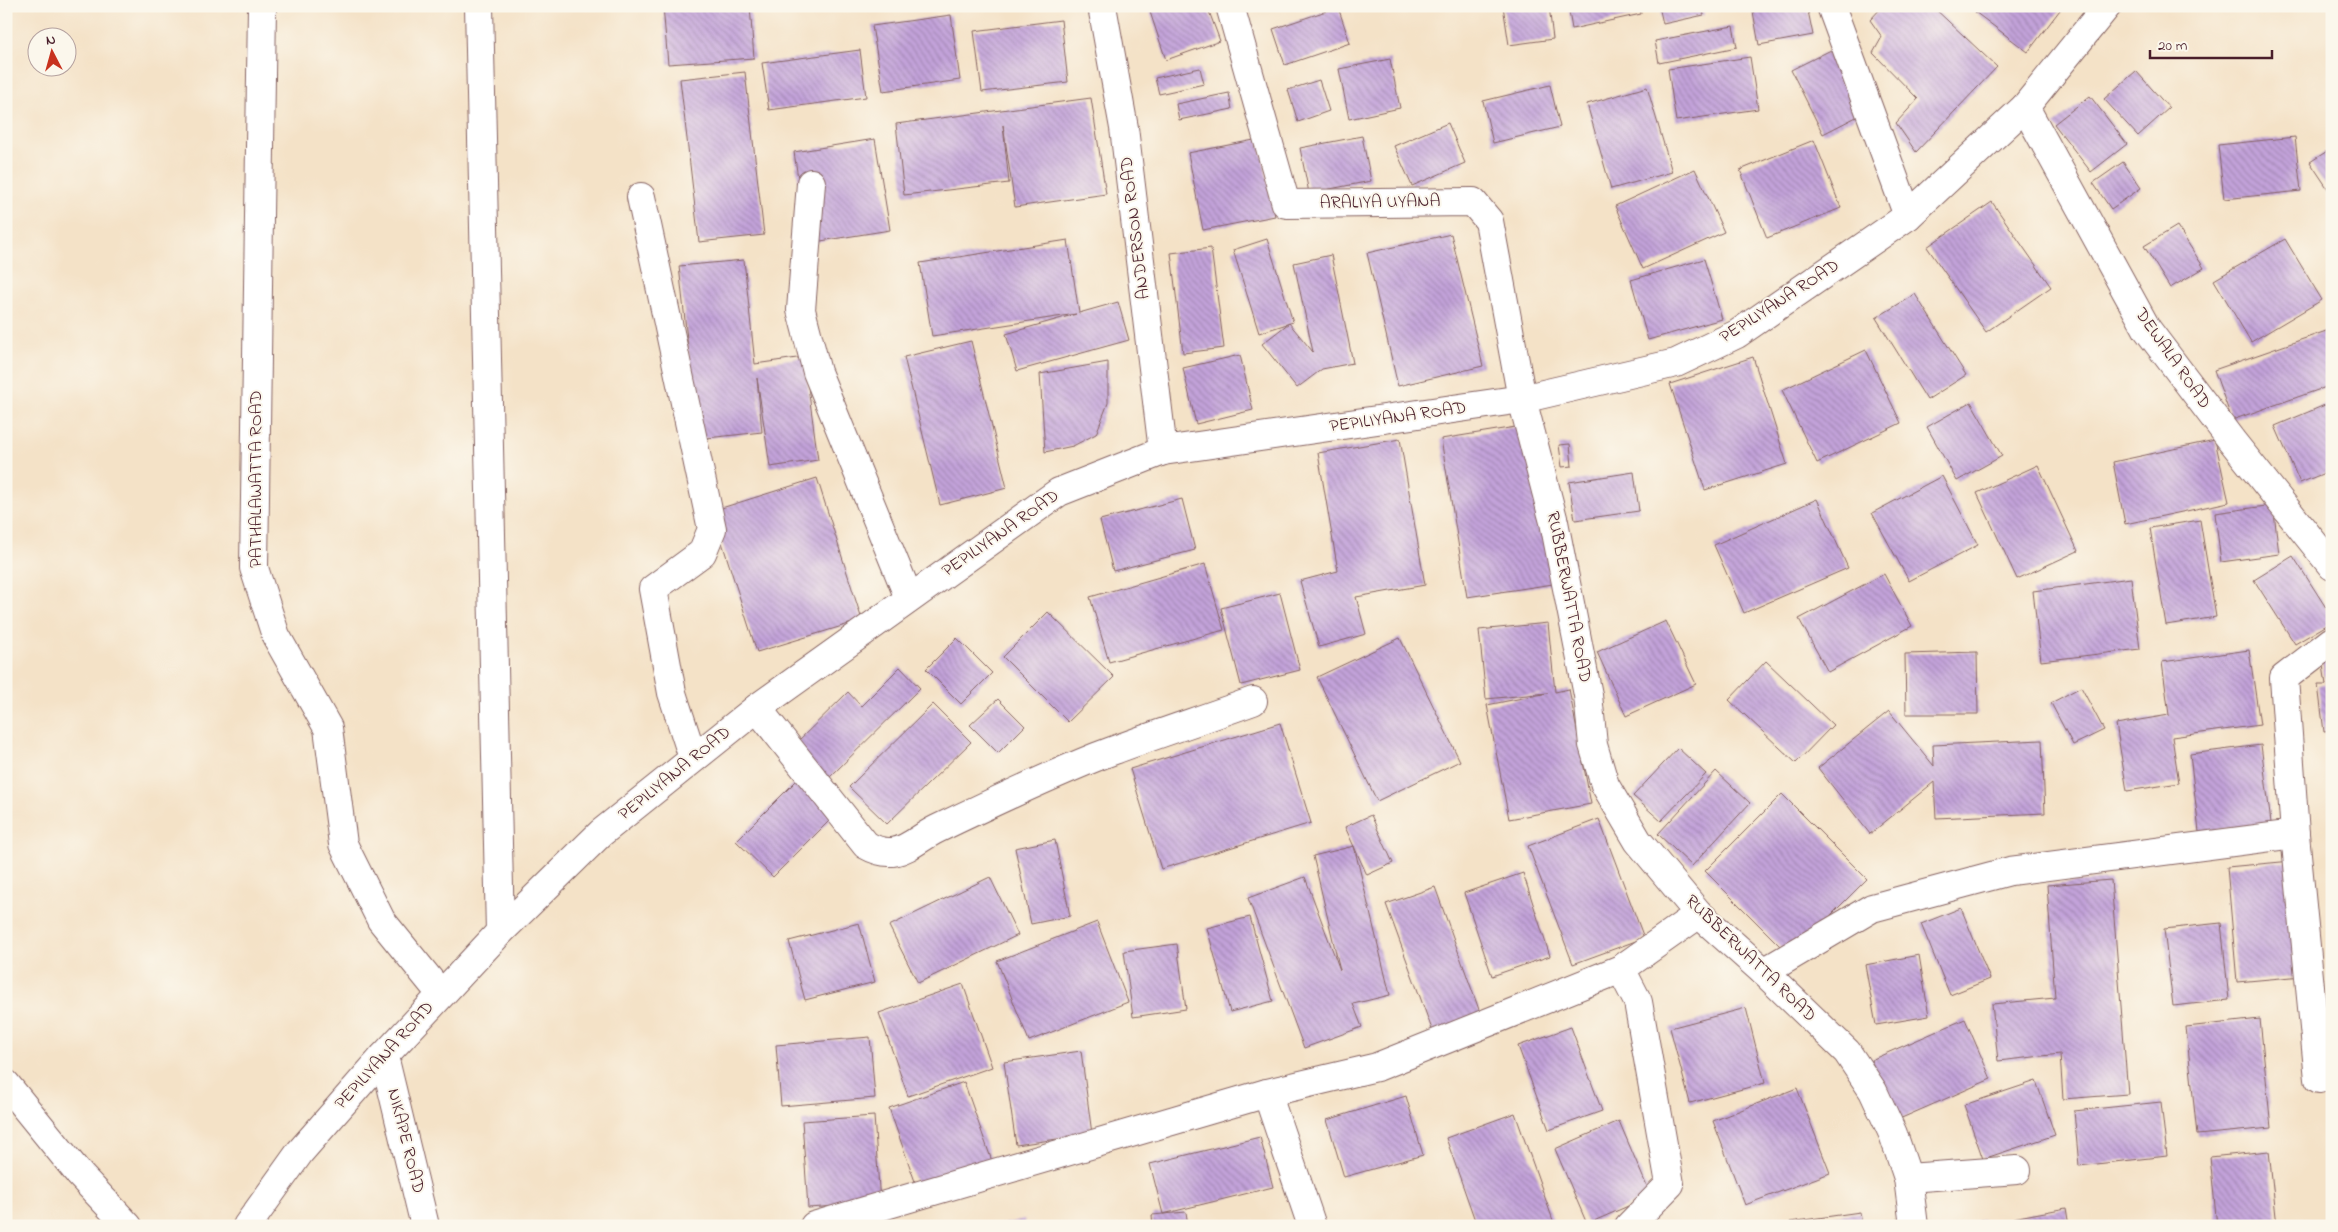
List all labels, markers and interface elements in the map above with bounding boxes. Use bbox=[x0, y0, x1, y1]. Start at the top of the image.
north arrow bbox=[28, 28, 78, 78]
scale bar bbox=[2150, 28, 2273, 60]
text: N bbox=[45, 30, 57, 51]
text: 20 m bbox=[2158, 35, 2188, 57]
street label: ANDERSON ROAD bbox=[1114, 155, 1158, 301]
street label: ARALIYA UYANA bbox=[1319, 189, 1441, 217]
street label: PEPILIYANA ROAD bbox=[1715, 254, 1845, 350]
street label: DEWALA ROAD bbox=[2127, 303, 2216, 415]
street label: PATHALAWATTA ROAD bbox=[244, 390, 270, 568]
street label: PEPILIYANA ROAD bbox=[1328, 396, 1468, 440]
street label: PEPILIYANA ROAD bbox=[937, 484, 1065, 584]
street label: RUBBERWATTA ROAD bbox=[1539, 509, 1597, 685]
street label: PEPILIYANA ROAD bbox=[613, 720, 737, 828]
street label: RUBBERWATTA ROAD bbox=[1678, 889, 1822, 1029]
street label: PEPILIYANA ROAD bbox=[329, 996, 441, 1116]
street label: NIKAPE ROAD bbox=[379, 1086, 431, 1196]

